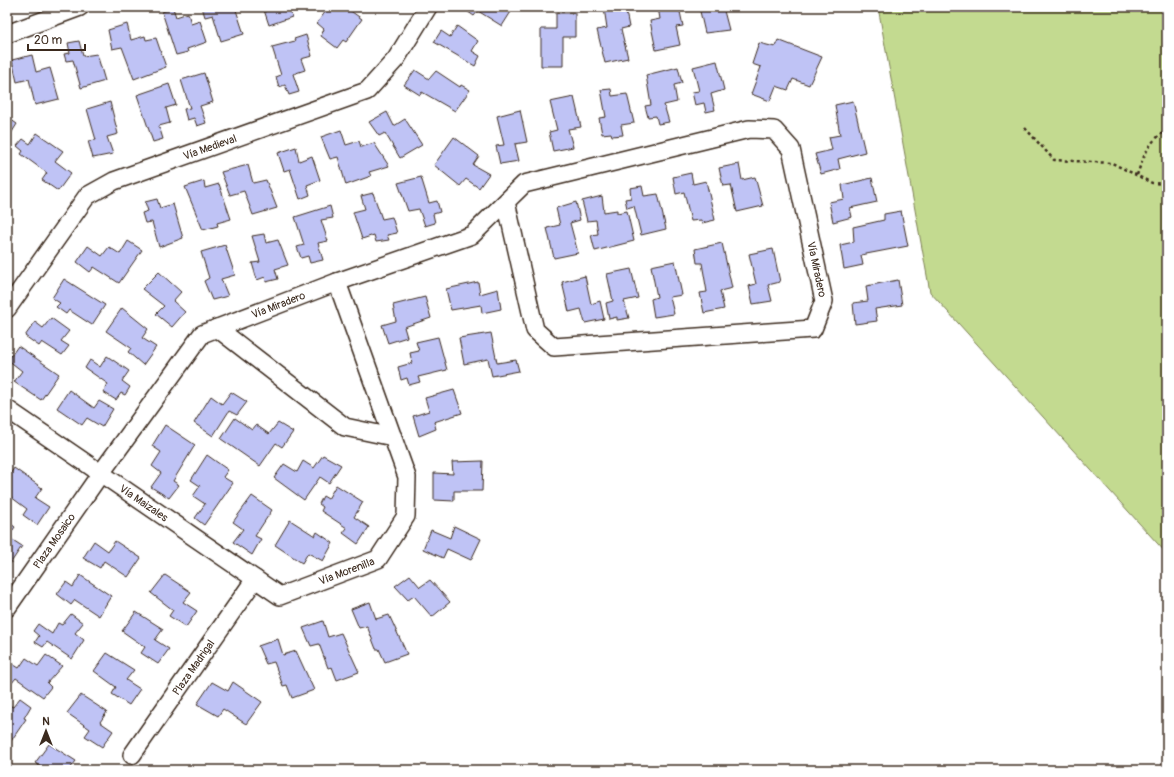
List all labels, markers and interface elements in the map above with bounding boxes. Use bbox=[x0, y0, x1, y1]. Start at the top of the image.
scale bar bbox=[28, 26, 85, 52]
text: 20 m bbox=[34, 33, 63, 48]
street label: Vía Medieval bbox=[181, 131, 238, 162]
street label: Vía Miradero bbox=[805, 240, 830, 298]
street label: Vía Miradero bbox=[249, 288, 307, 321]
street label: Vía Maizales bbox=[117, 482, 171, 524]
street label: Plaza Mosaico bbox=[30, 510, 78, 571]
street label: Vía Morenilla bbox=[317, 554, 376, 587]
street label: Plaza Madrigal bbox=[169, 637, 217, 698]
north arrow bbox=[26, 711, 66, 751]
text: N bbox=[42, 715, 50, 728]

